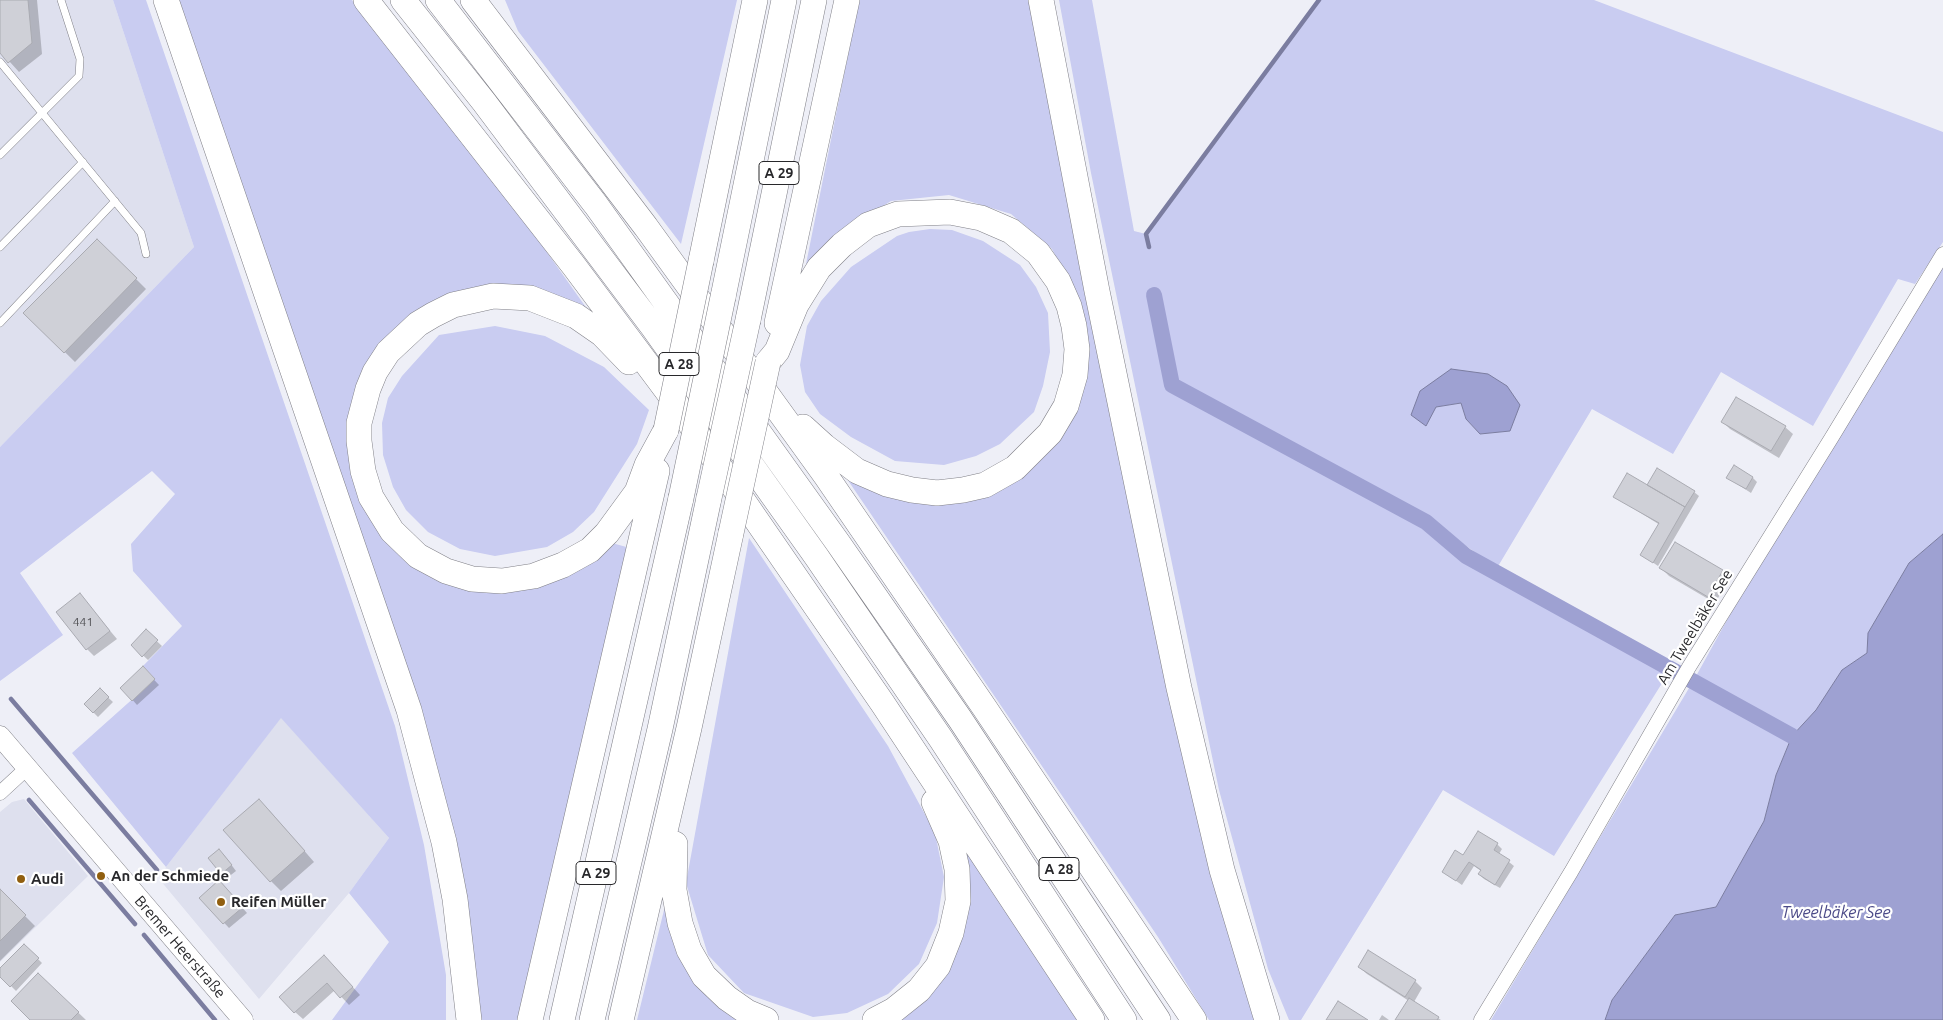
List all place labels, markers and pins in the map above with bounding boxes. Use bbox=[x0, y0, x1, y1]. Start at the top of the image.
place label: An der Schmiede bbox=[111, 867, 229, 885]
place label: Audi bbox=[31, 870, 63, 888]
marker: An der Schmiede bbox=[95, 870, 107, 882]
marker: Audi bbox=[15, 873, 27, 885]
place label: Reifen Müller bbox=[231, 893, 326, 911]
marker: Reifen Müller bbox=[215, 896, 227, 908]

